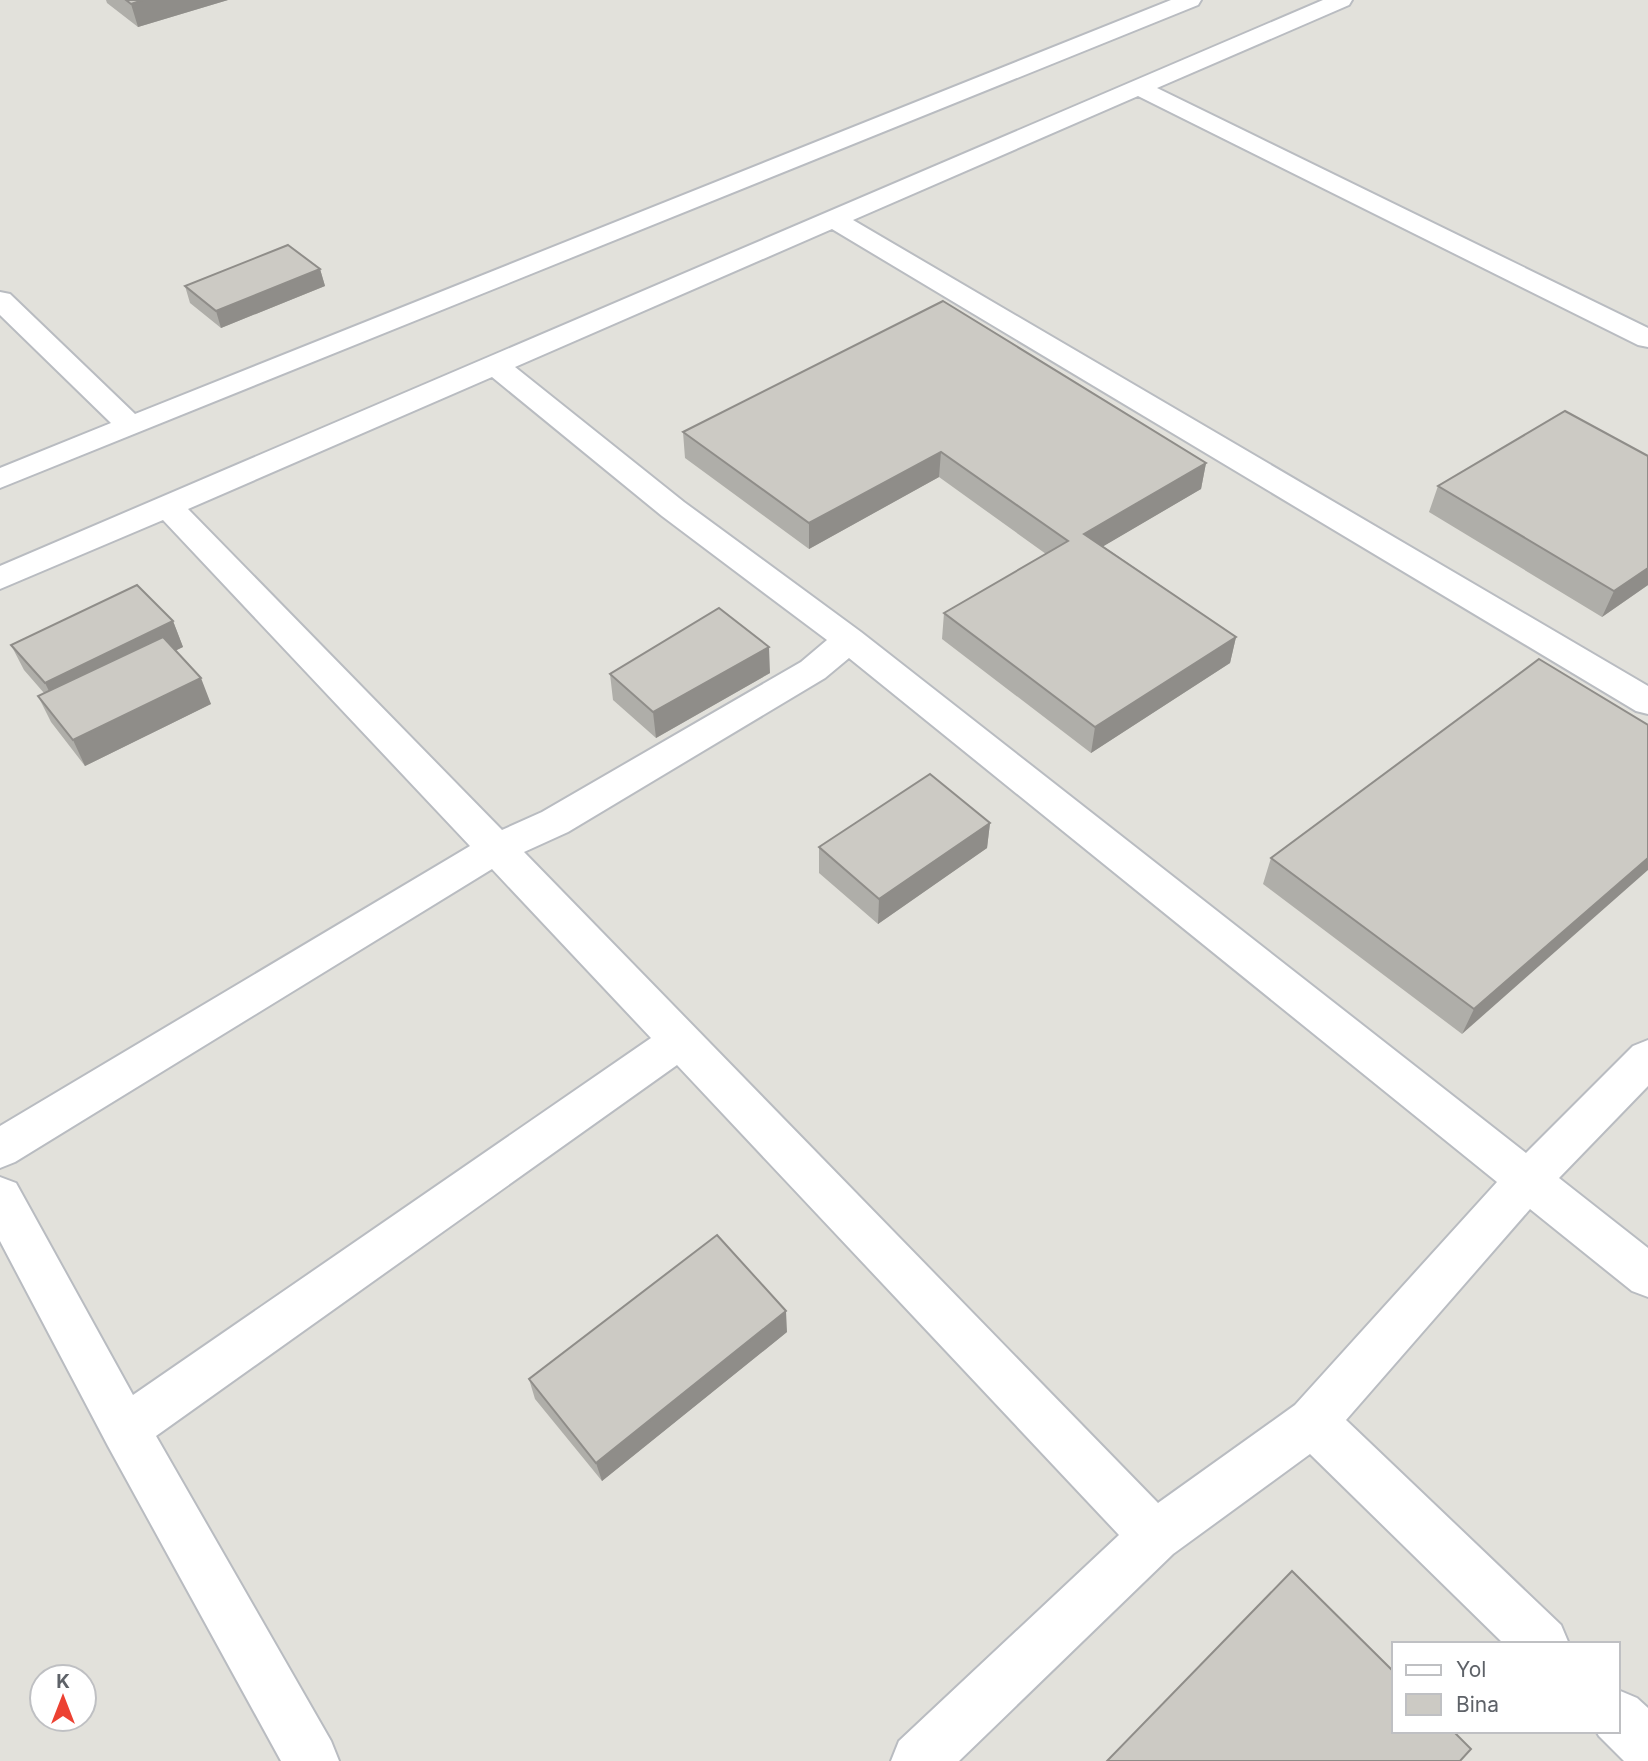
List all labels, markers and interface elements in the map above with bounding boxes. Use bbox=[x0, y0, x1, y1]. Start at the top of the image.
legend bbox=[1392, 1642, 1620, 1733]
text: Yol bbox=[1456, 1657, 1486, 1682]
north arrow bbox=[28, 1663, 98, 1733]
text: K bbox=[56, 1670, 70, 1693]
text: Bina bbox=[1456, 1692, 1499, 1717]

